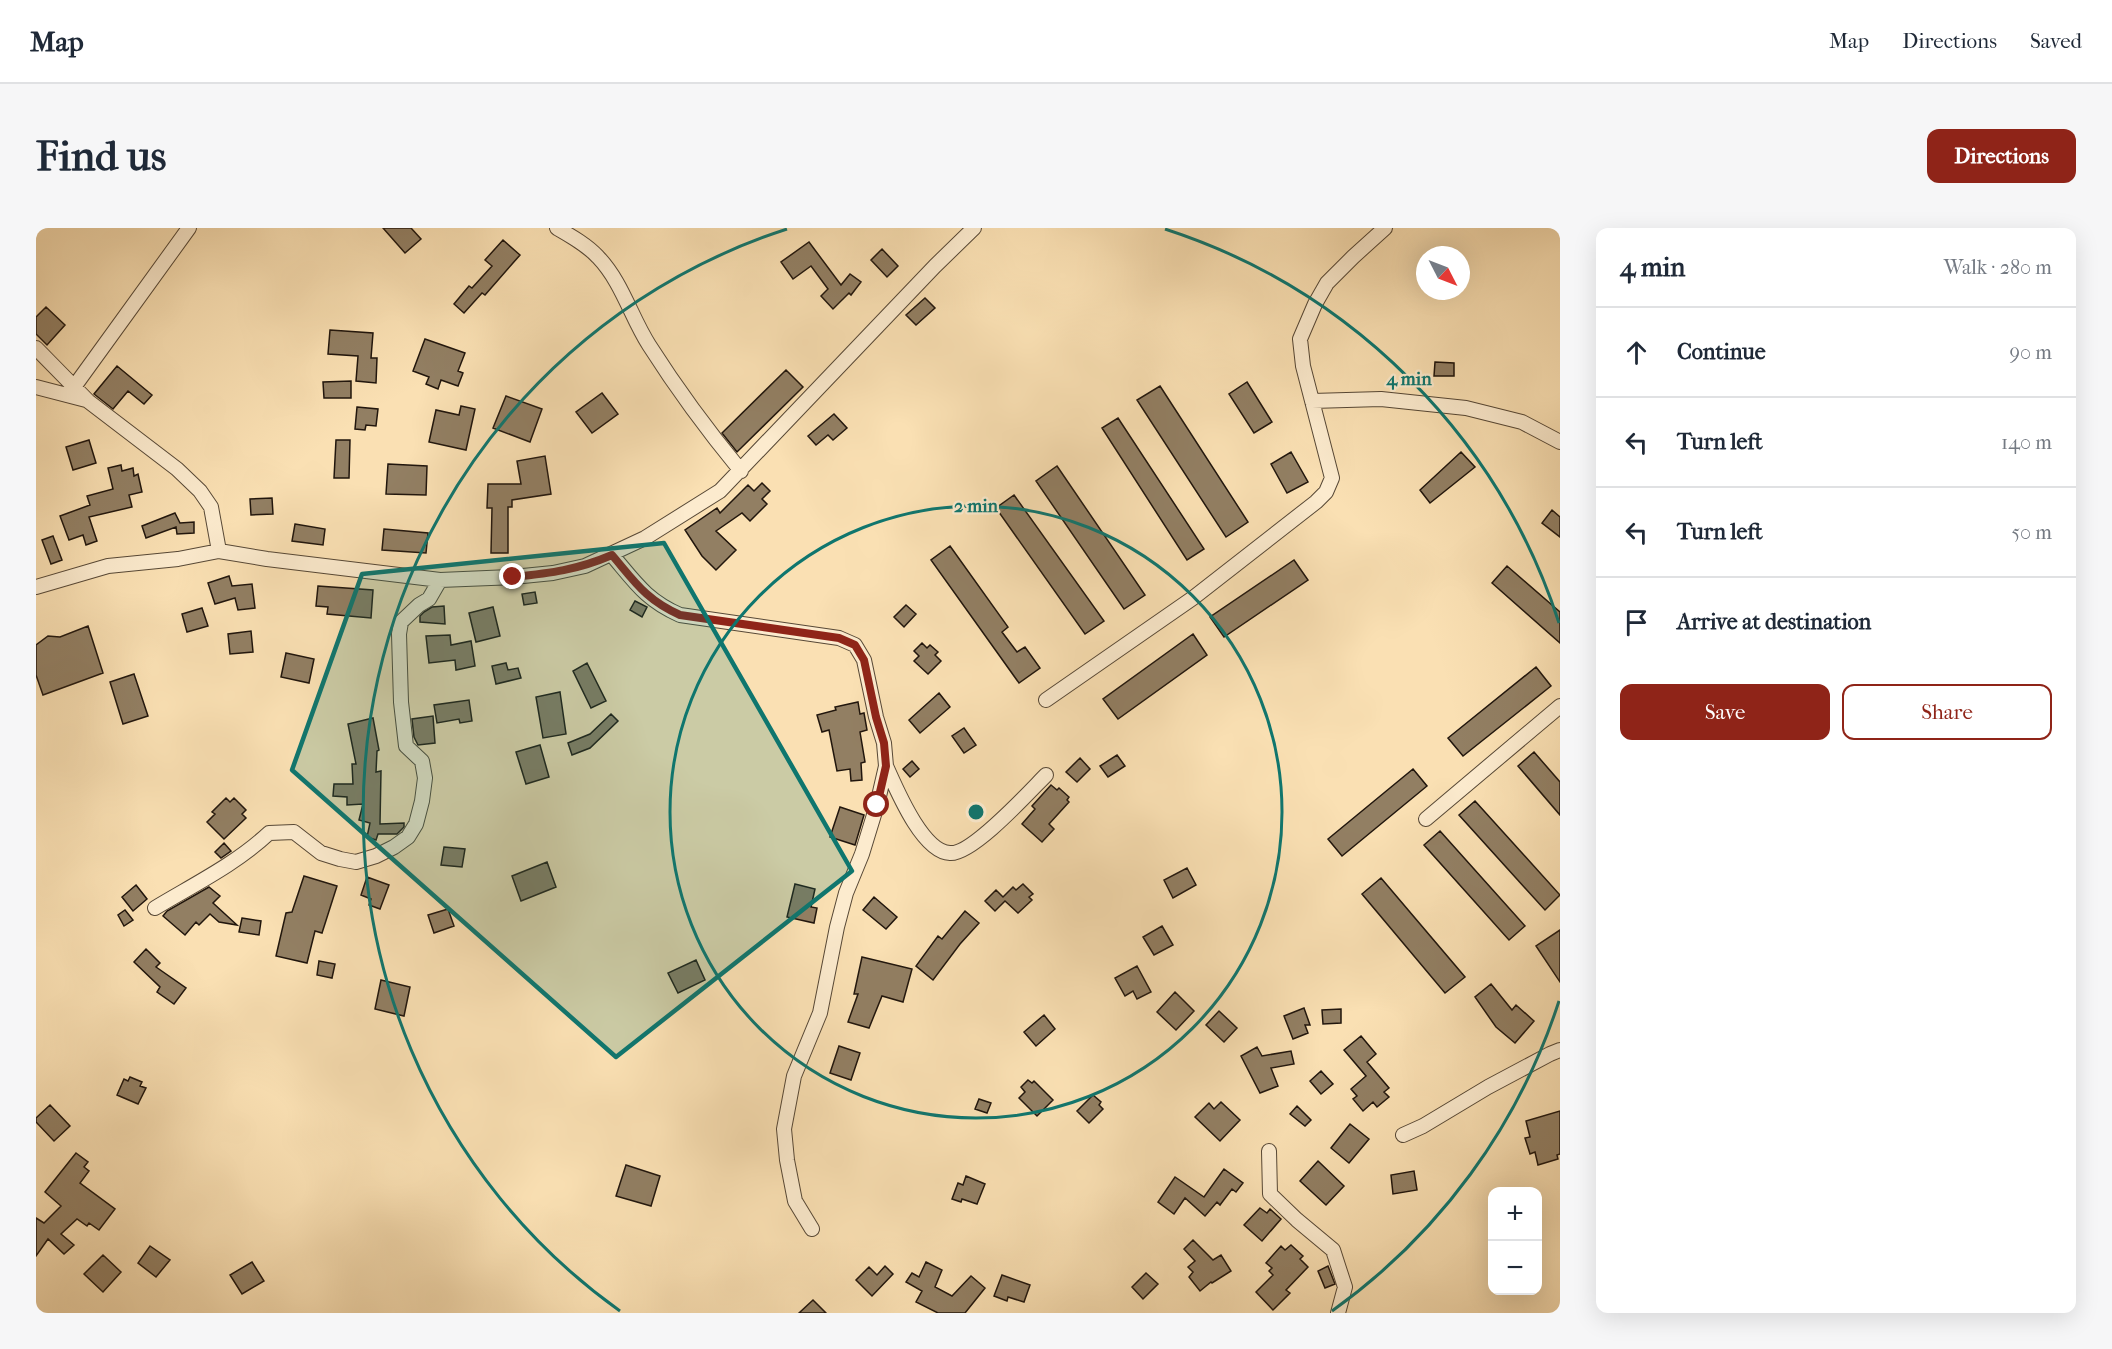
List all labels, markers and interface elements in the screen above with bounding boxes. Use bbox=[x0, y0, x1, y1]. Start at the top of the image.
text: Map bbox=[30, 25, 84, 58]
text: Map bbox=[1829, 29, 1869, 53]
text: Directions bbox=[1902, 29, 1997, 53]
text: Saved bbox=[2030, 29, 2082, 53]
button: Directions bbox=[1927, 129, 2076, 183]
text: Find us bbox=[36, 132, 166, 181]
north arrow bbox=[1416, 246, 1470, 300]
text: 4 min bbox=[1620, 252, 1685, 283]
text: Walk · 280 m bbox=[1944, 256, 2052, 279]
icon: ahead bbox=[1620, 336, 1653, 369]
text: Continue bbox=[1677, 339, 1766, 365]
text: 90 m bbox=[2010, 341, 2052, 364]
text: 4 min bbox=[1385, 369, 1432, 390]
icon: left bbox=[1620, 426, 1653, 459]
text: Turn left bbox=[1677, 429, 1763, 455]
text: 140 m bbox=[2001, 431, 2052, 454]
text: 2 min bbox=[954, 496, 998, 517]
icon: left bbox=[1620, 516, 1653, 549]
text: Turn left bbox=[1677, 519, 1763, 545]
text: 50 m bbox=[2011, 521, 2052, 544]
route end bbox=[499, 563, 525, 589]
icon: arrive bbox=[1620, 606, 1653, 639]
text: Arrive at destination bbox=[1677, 609, 1871, 635]
button: Save bbox=[1620, 684, 1830, 740]
button: Share bbox=[1842, 684, 2052, 740]
route start bbox=[863, 791, 889, 817]
centre of rings bbox=[966, 802, 986, 822]
map controls bbox=[1488, 1187, 1542, 1295]
button: + bbox=[1488, 1187, 1542, 1241]
button: − bbox=[1488, 1241, 1542, 1295]

